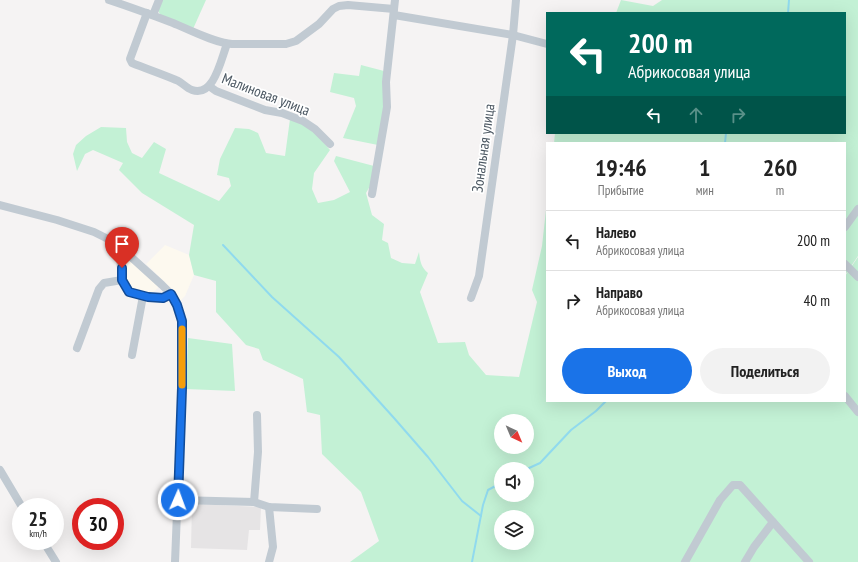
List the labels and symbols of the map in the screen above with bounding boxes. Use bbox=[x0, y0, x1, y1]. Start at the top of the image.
street label: Малиновая улица bbox=[219, 68, 313, 120]
street label: Зональная улица bbox=[467, 102, 499, 194]
pin bbox=[105, 227, 139, 268]
north arrow bbox=[494, 414, 534, 454]
position arrow bbox=[157, 479, 199, 521]
speed limit sign: 30 bbox=[72, 498, 124, 550]

